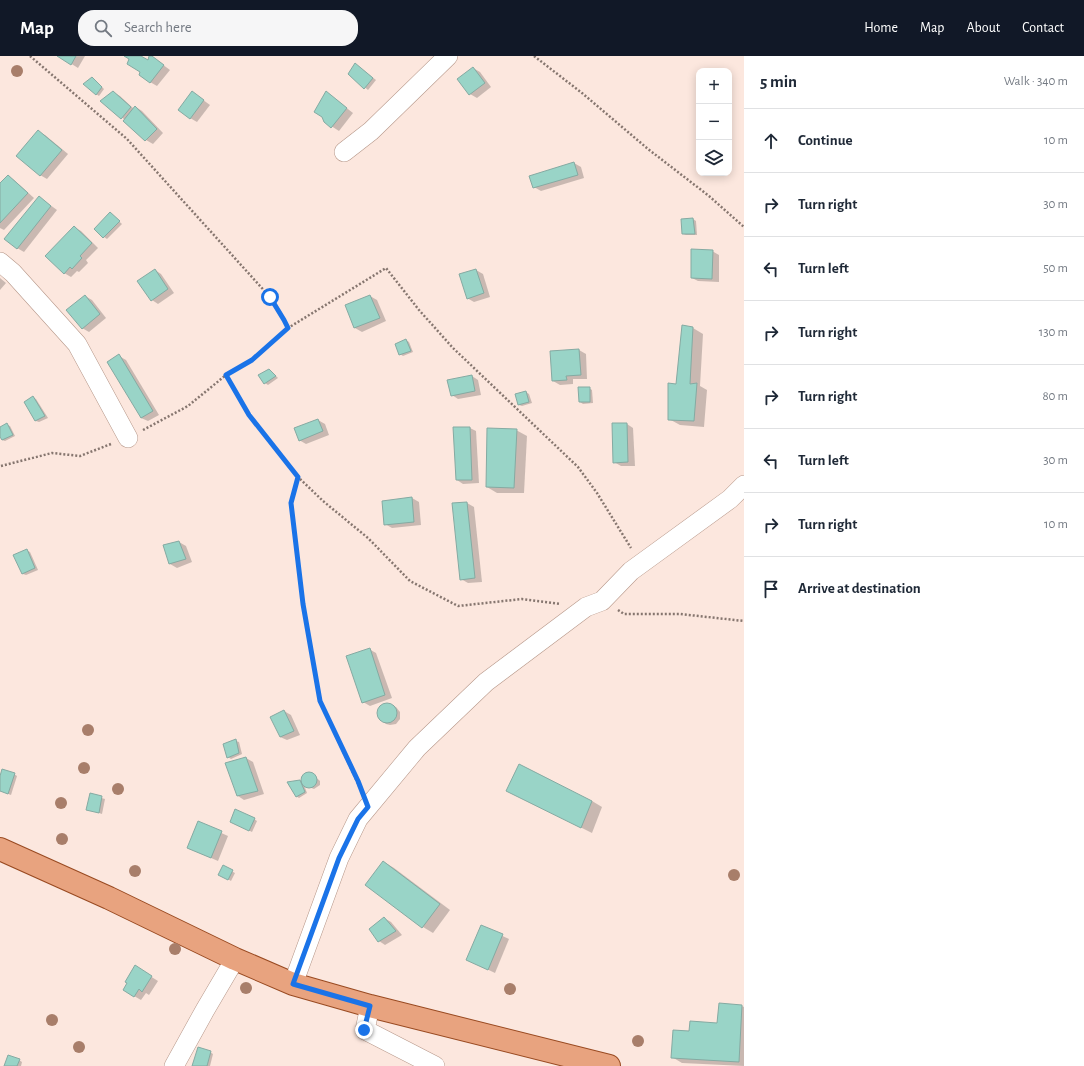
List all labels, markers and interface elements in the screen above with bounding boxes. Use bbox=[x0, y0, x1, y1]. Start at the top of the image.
search box bbox=[78, 10, 358, 46]
icon: search bbox=[92, 17, 114, 39]
text: Map bbox=[20, 19, 54, 38]
text: Search here bbox=[124, 20, 192, 35]
text: Home bbox=[864, 21, 898, 35]
text: Map bbox=[920, 21, 944, 35]
text: About bbox=[966, 21, 1000, 35]
text: Contact bbox=[1022, 21, 1064, 35]
map controls bbox=[696, 68, 732, 176]
button: + bbox=[696, 68, 732, 104]
text: 5 min bbox=[760, 73, 797, 90]
text: Walk · 340 m bbox=[1004, 75, 1068, 88]
button: − bbox=[696, 104, 732, 140]
icon: ahead bbox=[760, 130, 782, 152]
text: Continue bbox=[798, 133, 853, 148]
text: 10 m bbox=[1044, 134, 1068, 147]
button: layers bbox=[696, 140, 732, 176]
icon: right bbox=[760, 194, 782, 216]
text: Turn right bbox=[798, 197, 857, 212]
text: 30 m bbox=[1043, 198, 1068, 211]
icon: left bbox=[760, 258, 782, 280]
text: Turn left bbox=[798, 261, 849, 276]
text: 50 m bbox=[1043, 262, 1068, 275]
route start bbox=[261, 288, 279, 306]
icon: right bbox=[760, 322, 782, 344]
text: Turn right bbox=[798, 325, 857, 340]
text: 130 m bbox=[1039, 326, 1068, 339]
icon: right bbox=[760, 386, 782, 408]
text: Turn right bbox=[798, 389, 857, 404]
text: 80 m bbox=[1042, 390, 1068, 403]
icon: left bbox=[760, 450, 782, 472]
text: Turn left bbox=[798, 453, 849, 468]
text: 30 m bbox=[1043, 454, 1068, 467]
icon: right bbox=[760, 514, 782, 536]
text: Turn right bbox=[798, 517, 857, 532]
text: 10 m bbox=[1044, 518, 1068, 531]
icon: arrive bbox=[760, 578, 782, 600]
text: Arrive at destination bbox=[798, 581, 921, 596]
route end bbox=[355, 1021, 373, 1039]

